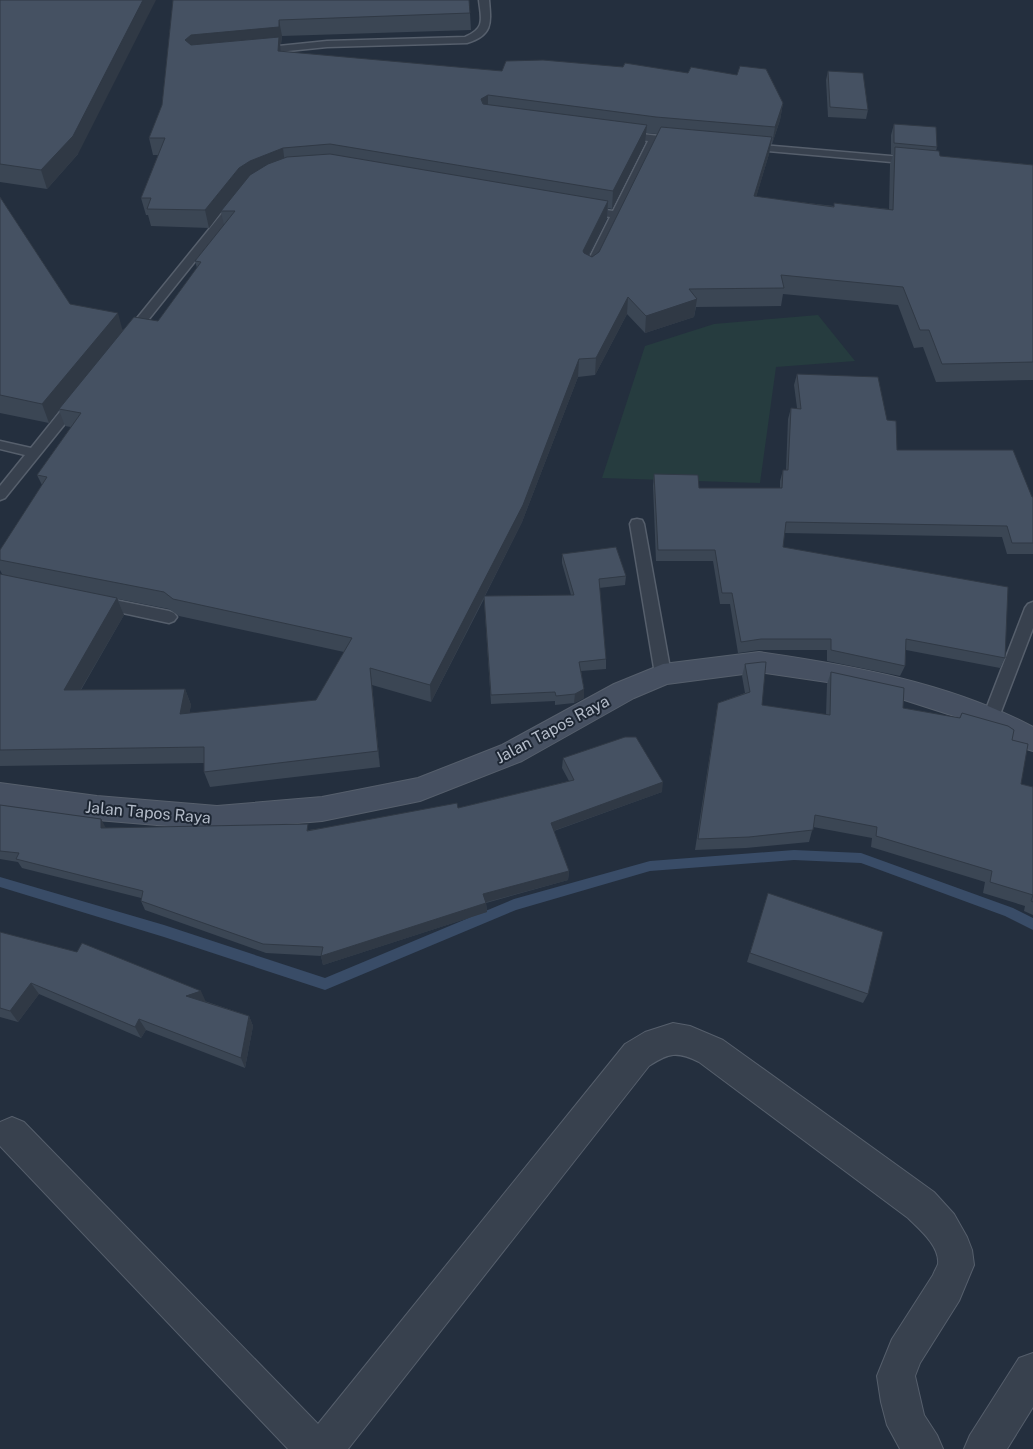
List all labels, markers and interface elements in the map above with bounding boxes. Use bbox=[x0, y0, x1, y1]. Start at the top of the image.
street label: Jalan Tapos Raya bbox=[492, 691, 612, 767]
street label: Jalan Tapos Raya bbox=[84, 798, 212, 827]

